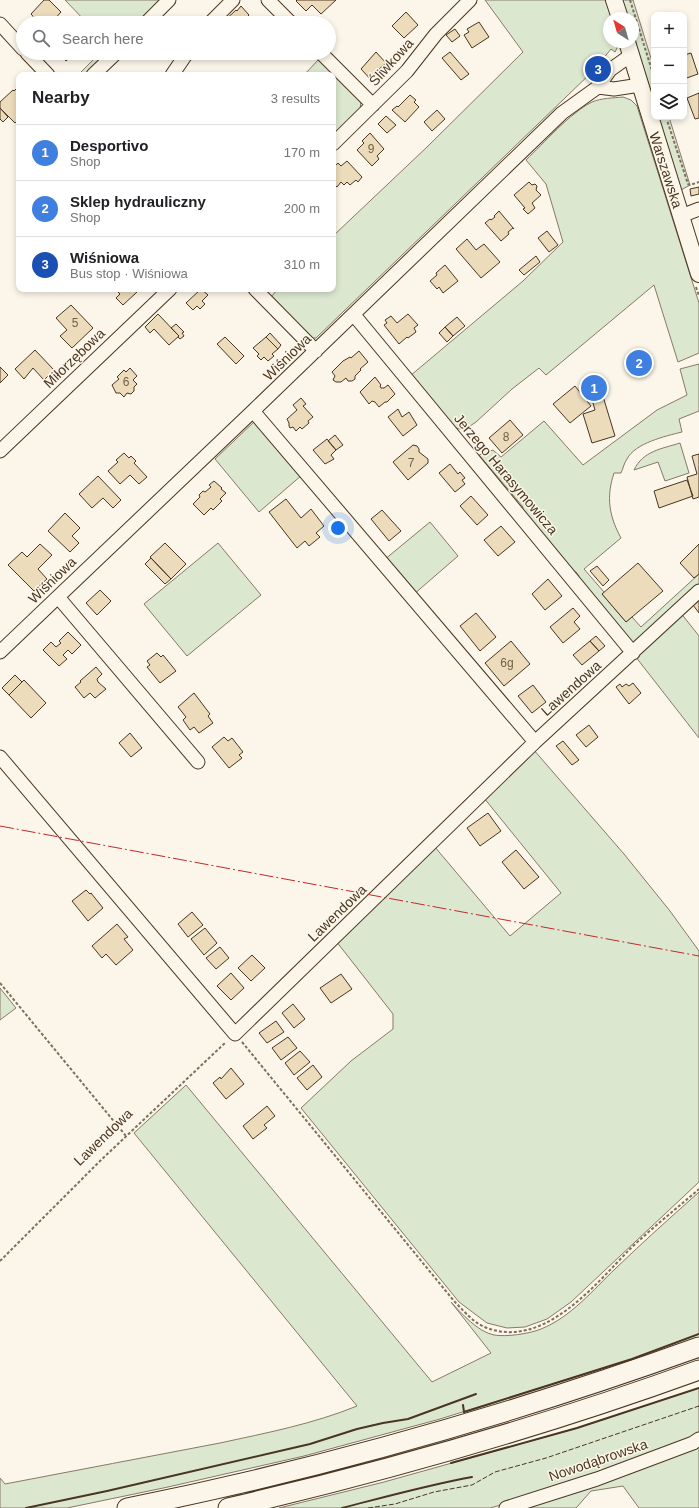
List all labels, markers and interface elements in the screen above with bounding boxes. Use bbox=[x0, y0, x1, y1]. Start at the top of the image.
north arrow bbox=[603, 12, 639, 48]
map controls bbox=[651, 12, 687, 120]
button: + bbox=[651, 12, 687, 48]
search box bbox=[16, 16, 336, 60]
icon: search bbox=[30, 27, 52, 49]
text: Search here bbox=[62, 30, 144, 47]
street label: Śliwkowa bbox=[365, 34, 417, 89]
button: − bbox=[651, 48, 687, 84]
pin: 3 bbox=[585, 54, 611, 84]
button: layers bbox=[651, 84, 687, 120]
text: Nearby bbox=[32, 88, 90, 107]
text: 3 results bbox=[271, 91, 320, 106]
street label: Warszawska bbox=[646, 130, 686, 210]
text: Desportivo bbox=[70, 137, 148, 154]
house number: 9 bbox=[368, 142, 375, 156]
text: 1 bbox=[41, 145, 49, 160]
text: 170 m bbox=[284, 145, 320, 160]
text: Shop bbox=[70, 154, 100, 169]
text: Sklep hydrauliczny bbox=[70, 193, 206, 210]
text: 2 bbox=[41, 201, 49, 216]
text: 200 m bbox=[284, 201, 320, 216]
text: Shop bbox=[70, 210, 100, 225]
text: Wiśniowa bbox=[70, 249, 139, 266]
text: 3 bbox=[41, 257, 49, 272]
text: 310 m bbox=[284, 257, 320, 272]
text: Bus stop · Wiśniowa bbox=[70, 266, 188, 281]
house number: 5 bbox=[72, 316, 79, 330]
street label: Miłorzębowa bbox=[40, 325, 108, 391]
street label: Wiśniowa bbox=[260, 330, 314, 384]
pin: 2 bbox=[626, 348, 652, 378]
pin: 1 bbox=[581, 373, 607, 403]
house number: 6 bbox=[123, 375, 130, 389]
street label: Jerzego Harasymowicza bbox=[451, 410, 561, 538]
house number: 8 bbox=[503, 430, 510, 444]
house number: 7 bbox=[408, 456, 415, 470]
your location bbox=[328, 518, 348, 538]
street label: Wiśniowa bbox=[25, 553, 79, 607]
house number: 6g bbox=[500, 656, 514, 670]
street label: Lawendowa bbox=[538, 657, 604, 719]
street label: Lawendowa bbox=[305, 881, 370, 945]
street label: Lawendowa bbox=[71, 1105, 136, 1169]
street label: Nowodąbrowska bbox=[546, 1436, 650, 1484]

